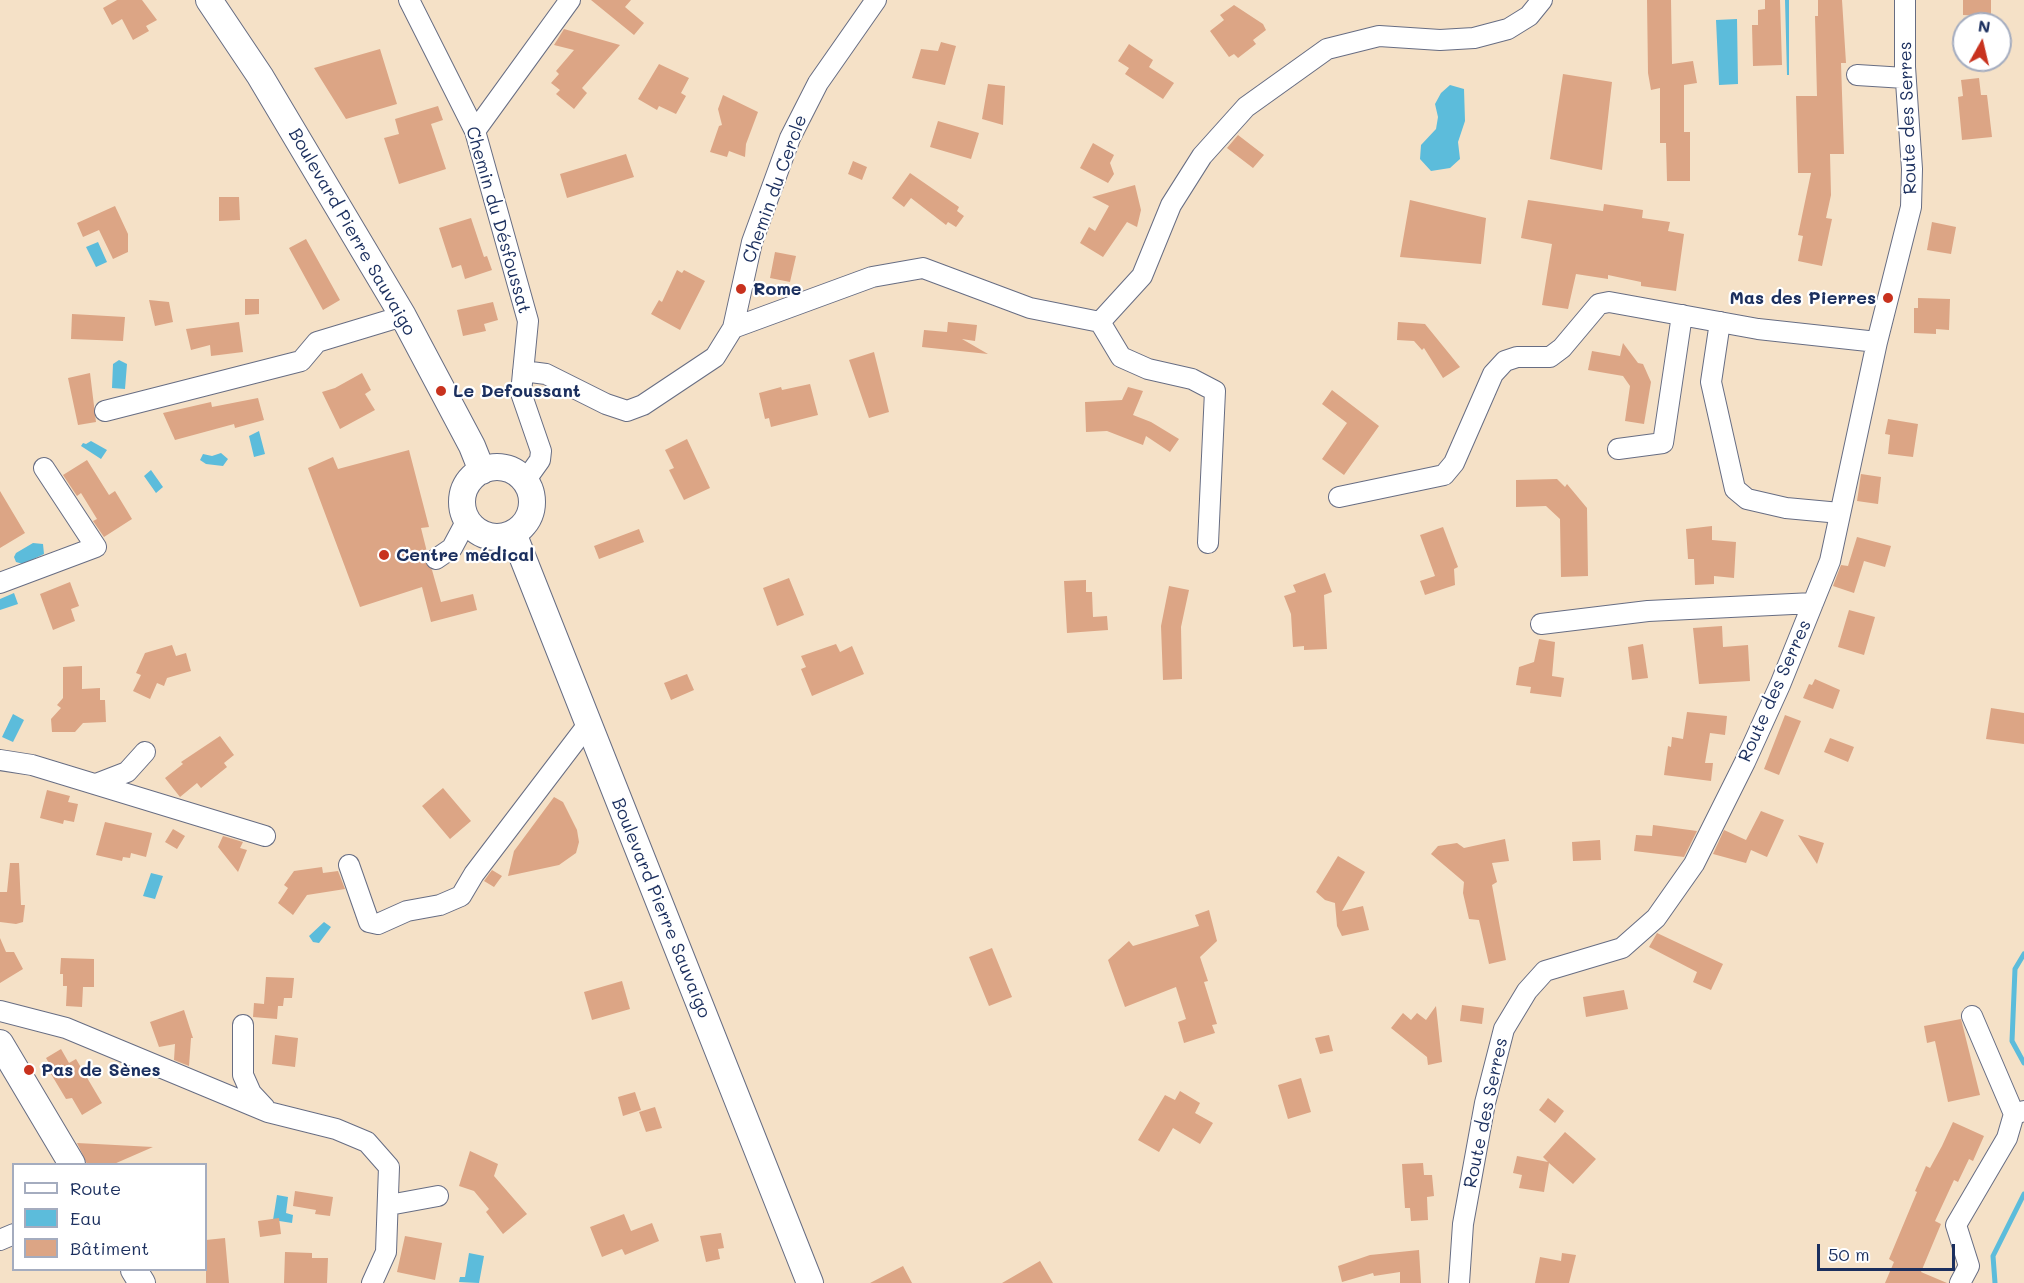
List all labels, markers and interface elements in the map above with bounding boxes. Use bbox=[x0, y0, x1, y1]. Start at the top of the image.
north arrow bbox=[1952, 12, 2012, 72]
text: N bbox=[1977, 14, 1992, 37]
street label: Route des Serres bbox=[1895, 41, 1921, 195]
street label: Chemin du Cercle bbox=[738, 112, 812, 266]
street label: Chemin du Désfoussat bbox=[461, 124, 535, 316]
street label: Boulevard Pierre Sauvaigo bbox=[284, 125, 420, 339]
place label: Rome bbox=[753, 278, 801, 300]
marker: Rome bbox=[734, 282, 748, 296]
place label: Mas des Pierres bbox=[1729, 287, 1876, 309]
marker: Mas des Pierres bbox=[1881, 291, 1895, 305]
place label: Le Defoussant bbox=[453, 380, 581, 402]
marker: Le Defoussant bbox=[434, 384, 448, 398]
place label: Centre médical bbox=[396, 544, 534, 566]
marker: Centre médical bbox=[377, 548, 391, 562]
street label: Route des Serres bbox=[1734, 617, 1816, 765]
street label: Boulevard Pierre Sauvaigo bbox=[607, 795, 715, 1021]
street label: Route des Serres bbox=[1460, 1036, 1512, 1190]
place label: Pas de Sènes bbox=[41, 1059, 161, 1081]
marker: Pas de Sènes bbox=[22, 1063, 36, 1077]
legend bbox=[12, 1163, 207, 1271]
text: Route bbox=[70, 1176, 121, 1200]
text: Eau bbox=[70, 1206, 101, 1230]
scale bar bbox=[1820, 1232, 1958, 1270]
text: Bâtiment bbox=[70, 1236, 149, 1260]
text: 50 m bbox=[1828, 1242, 1870, 1266]

